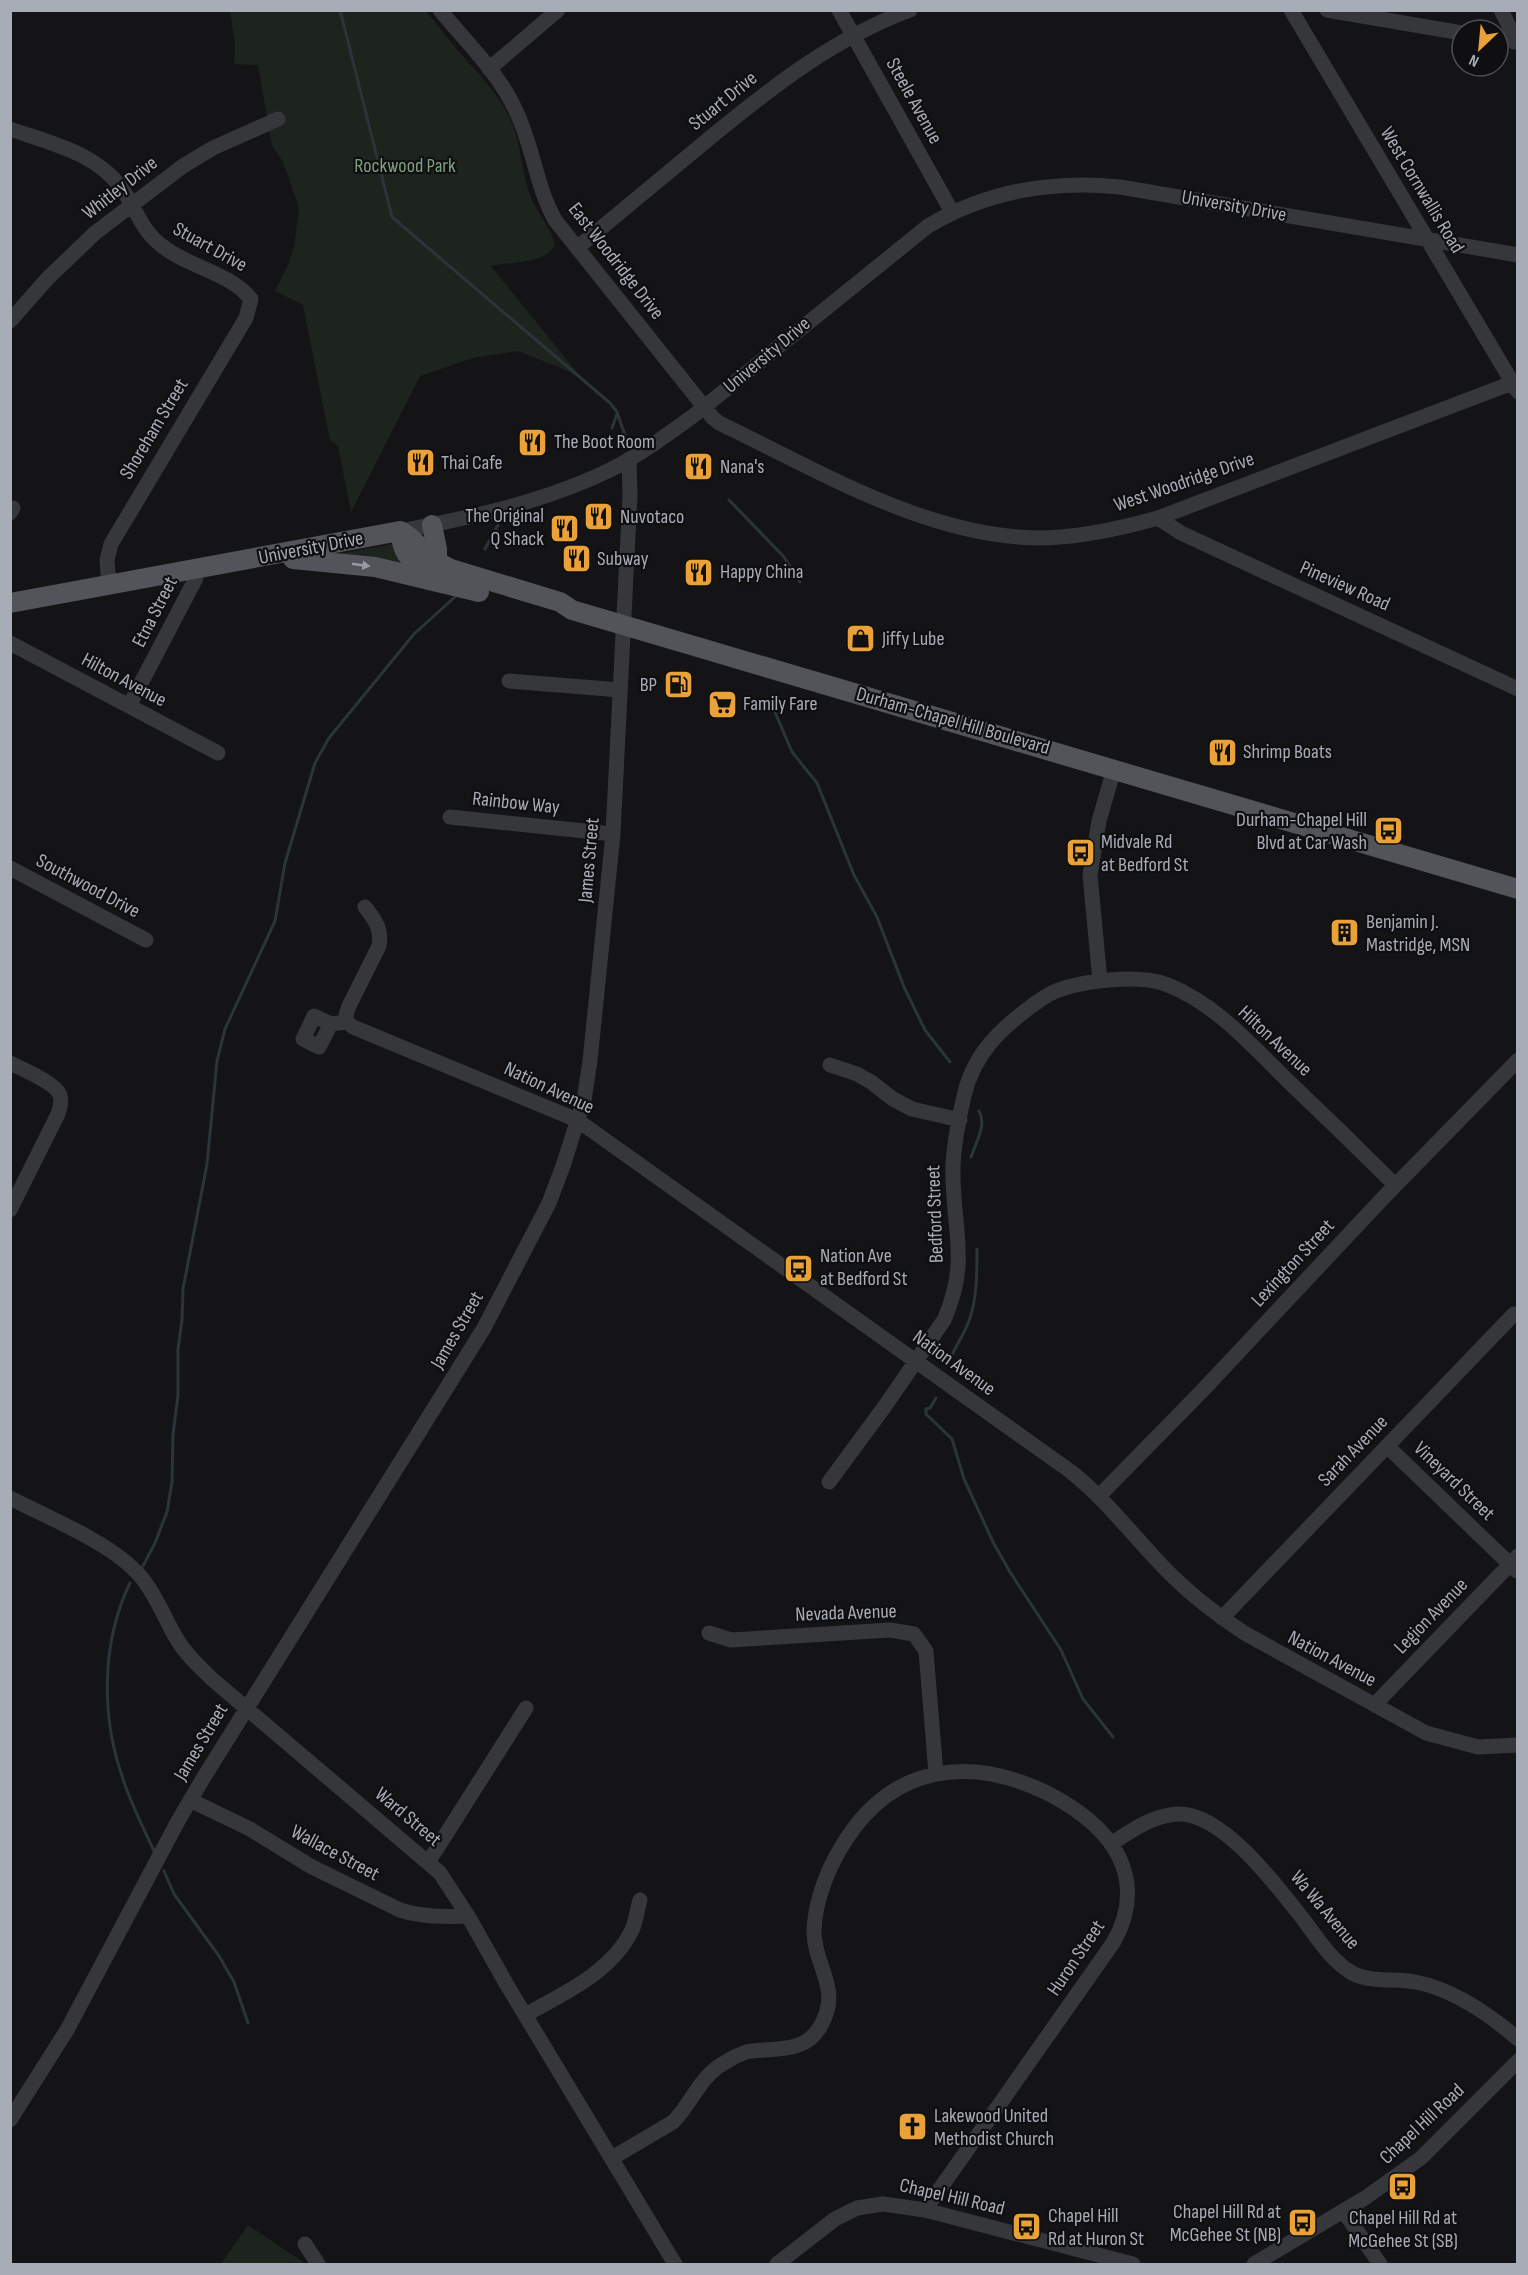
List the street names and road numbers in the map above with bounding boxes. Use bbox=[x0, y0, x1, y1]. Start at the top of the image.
street label: Steele Avenue bbox=[881, 54, 947, 148]
street label: Stuart Drive bbox=[684, 66, 762, 136]
street label: West Cornwallis Road bbox=[1375, 122, 1469, 258]
street label: Whitley Drive bbox=[78, 151, 162, 225]
street label: University Drive bbox=[1180, 185, 1288, 227]
street label: East Woodridge Drive bbox=[563, 198, 669, 324]
street label: Stuart Drive bbox=[169, 217, 251, 277]
street label: University Drive bbox=[719, 312, 815, 398]
street label: Shoreham Street bbox=[115, 374, 193, 484]
street label: West Woodridge Drive bbox=[1111, 447, 1257, 517]
street label: University Drive bbox=[257, 526, 365, 570]
street label: Pineview Road bbox=[1296, 556, 1394, 616]
street label: Etna Street bbox=[127, 573, 183, 651]
street label: Hilton Avenue bbox=[78, 648, 170, 712]
street label: Durham-Chapel Hill Boulevard bbox=[853, 682, 1053, 760]
street label: Rainbow Way bbox=[471, 786, 561, 820]
street label: James Street bbox=[573, 816, 605, 905]
street label: Southwood Drive bbox=[32, 849, 144, 923]
street label: Hilton Avenue bbox=[1233, 1001, 1317, 1081]
street label: Nation Avenue bbox=[500, 1057, 598, 1119]
street label: Bedford Street bbox=[921, 1165, 949, 1263]
street label: Lexington Street bbox=[1246, 1214, 1340, 1312]
street label: James Street bbox=[425, 1287, 489, 1374]
street label: Nation Avenue bbox=[908, 1325, 1000, 1401]
street label: Sarah Avenue bbox=[1313, 1410, 1393, 1492]
street label: Vineyard Street bbox=[1408, 1436, 1500, 1526]
street label: Legion Avenue bbox=[1389, 1573, 1473, 1659]
street label: Nevada Avenue bbox=[795, 1599, 897, 1627]
street label: Nation Avenue bbox=[1284, 1626, 1380, 1692]
street label: James Street bbox=[168, 1699, 233, 1786]
street label: Ward Street bbox=[370, 1782, 446, 1852]
street label: Wallace Street bbox=[287, 1820, 383, 1886]
street label: Wa Wa Avenue bbox=[1285, 1866, 1365, 1954]
street label: Huron Street bbox=[1042, 1916, 1110, 2000]
street label: Chapel Hill Road bbox=[1375, 2079, 1469, 2169]
street label: Chapel Hill Road bbox=[897, 2173, 1007, 2221]

